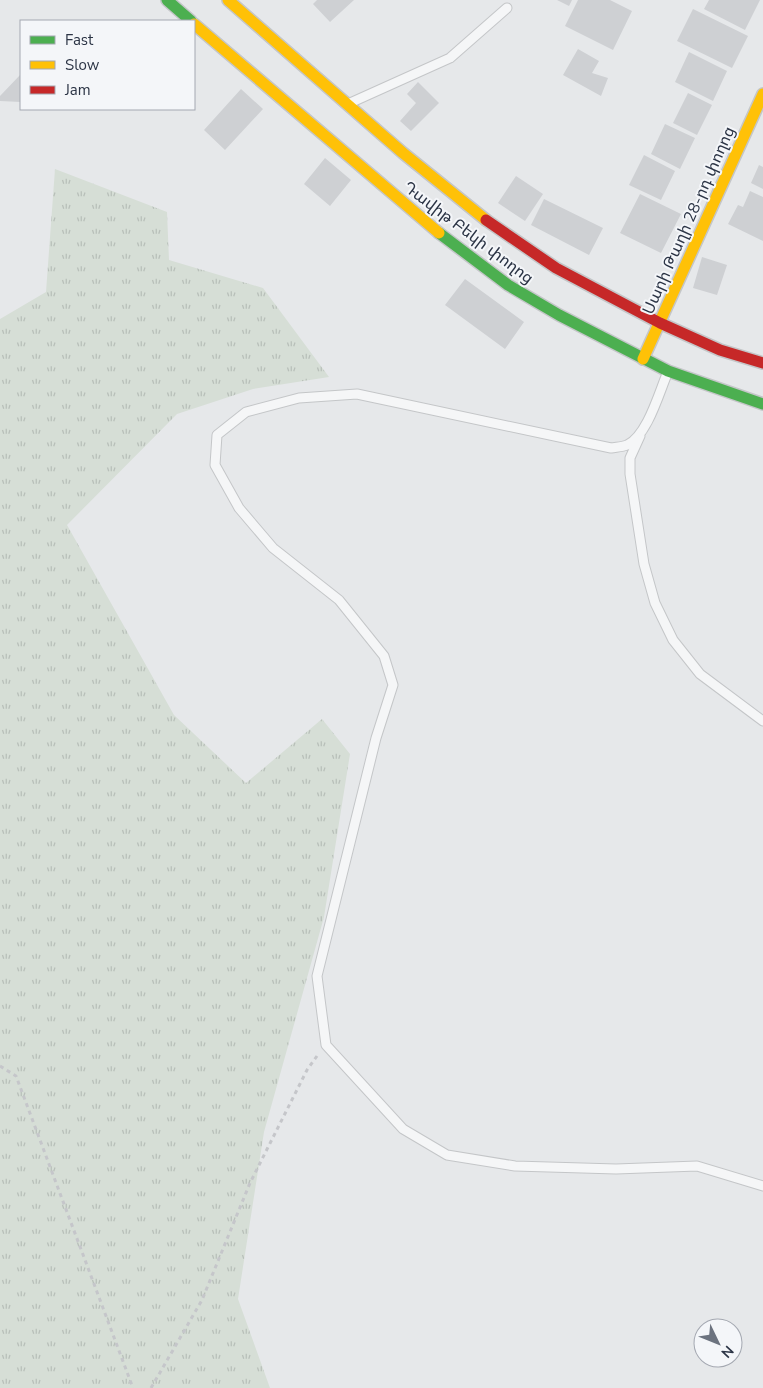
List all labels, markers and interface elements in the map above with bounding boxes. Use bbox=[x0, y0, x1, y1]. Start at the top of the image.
legend bbox=[20, 20, 195, 110]
text: Fast bbox=[65, 30, 94, 50]
text: Slow bbox=[65, 55, 100, 75]
text: Jam bbox=[64, 80, 91, 100]
street label: Սարի Թաղի 28-րդ փողոց bbox=[637, 123, 740, 318]
street label: Դավիթ Բեկի փողոց bbox=[399, 176, 538, 289]
north arrow bbox=[693, 1318, 743, 1368]
text: N bbox=[717, 1341, 738, 1362]

